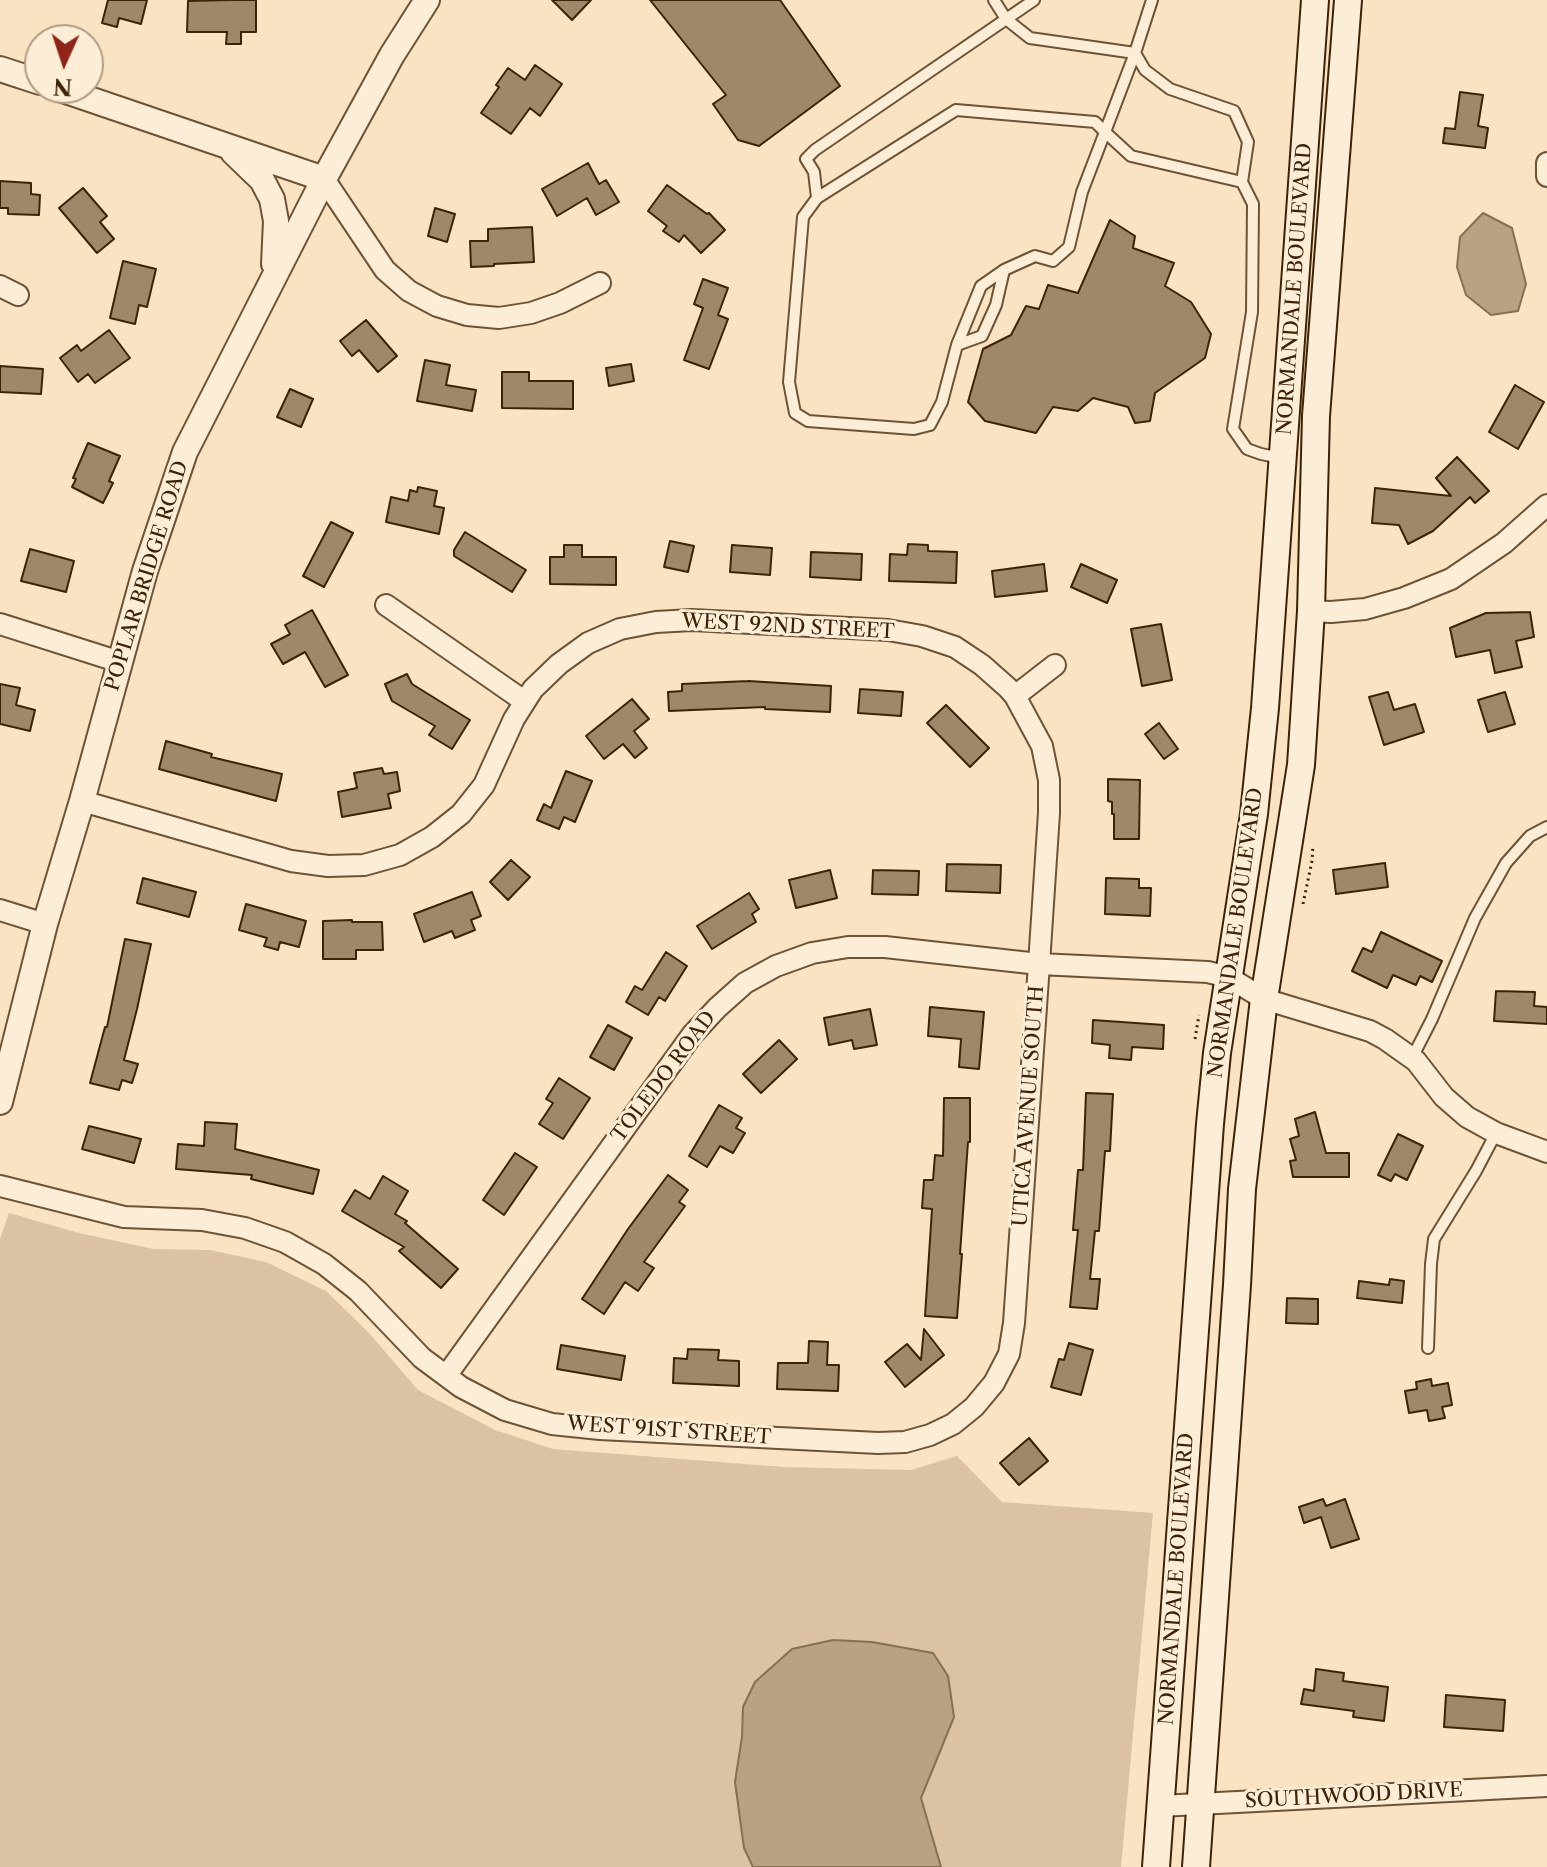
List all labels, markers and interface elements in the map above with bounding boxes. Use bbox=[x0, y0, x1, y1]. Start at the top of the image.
north arrow bbox=[24, 24, 104, 104]
text: N bbox=[53, 72, 73, 100]
street label: NORMANDALE BOULEVARD bbox=[1273, 142, 1317, 436]
street label: POPLAR BRIDGE ROAD bbox=[101, 458, 193, 694]
street label: WEST 92ND STREET bbox=[681, 609, 895, 645]
street label: NORMANDALE BOULEVARD bbox=[1204, 786, 1268, 1080]
street label: UTICA AVENUE SOUTH bbox=[1009, 985, 1049, 1227]
street label: TOLEDO ROAD bbox=[607, 1007, 721, 1147]
street label: WEST 91ST STREET bbox=[566, 1412, 772, 1450]
street label: NORMANDALE BOULEVARD bbox=[1155, 1432, 1199, 1726]
street label: SOUTHWOOD DRIVE bbox=[1244, 1778, 1464, 1814]

